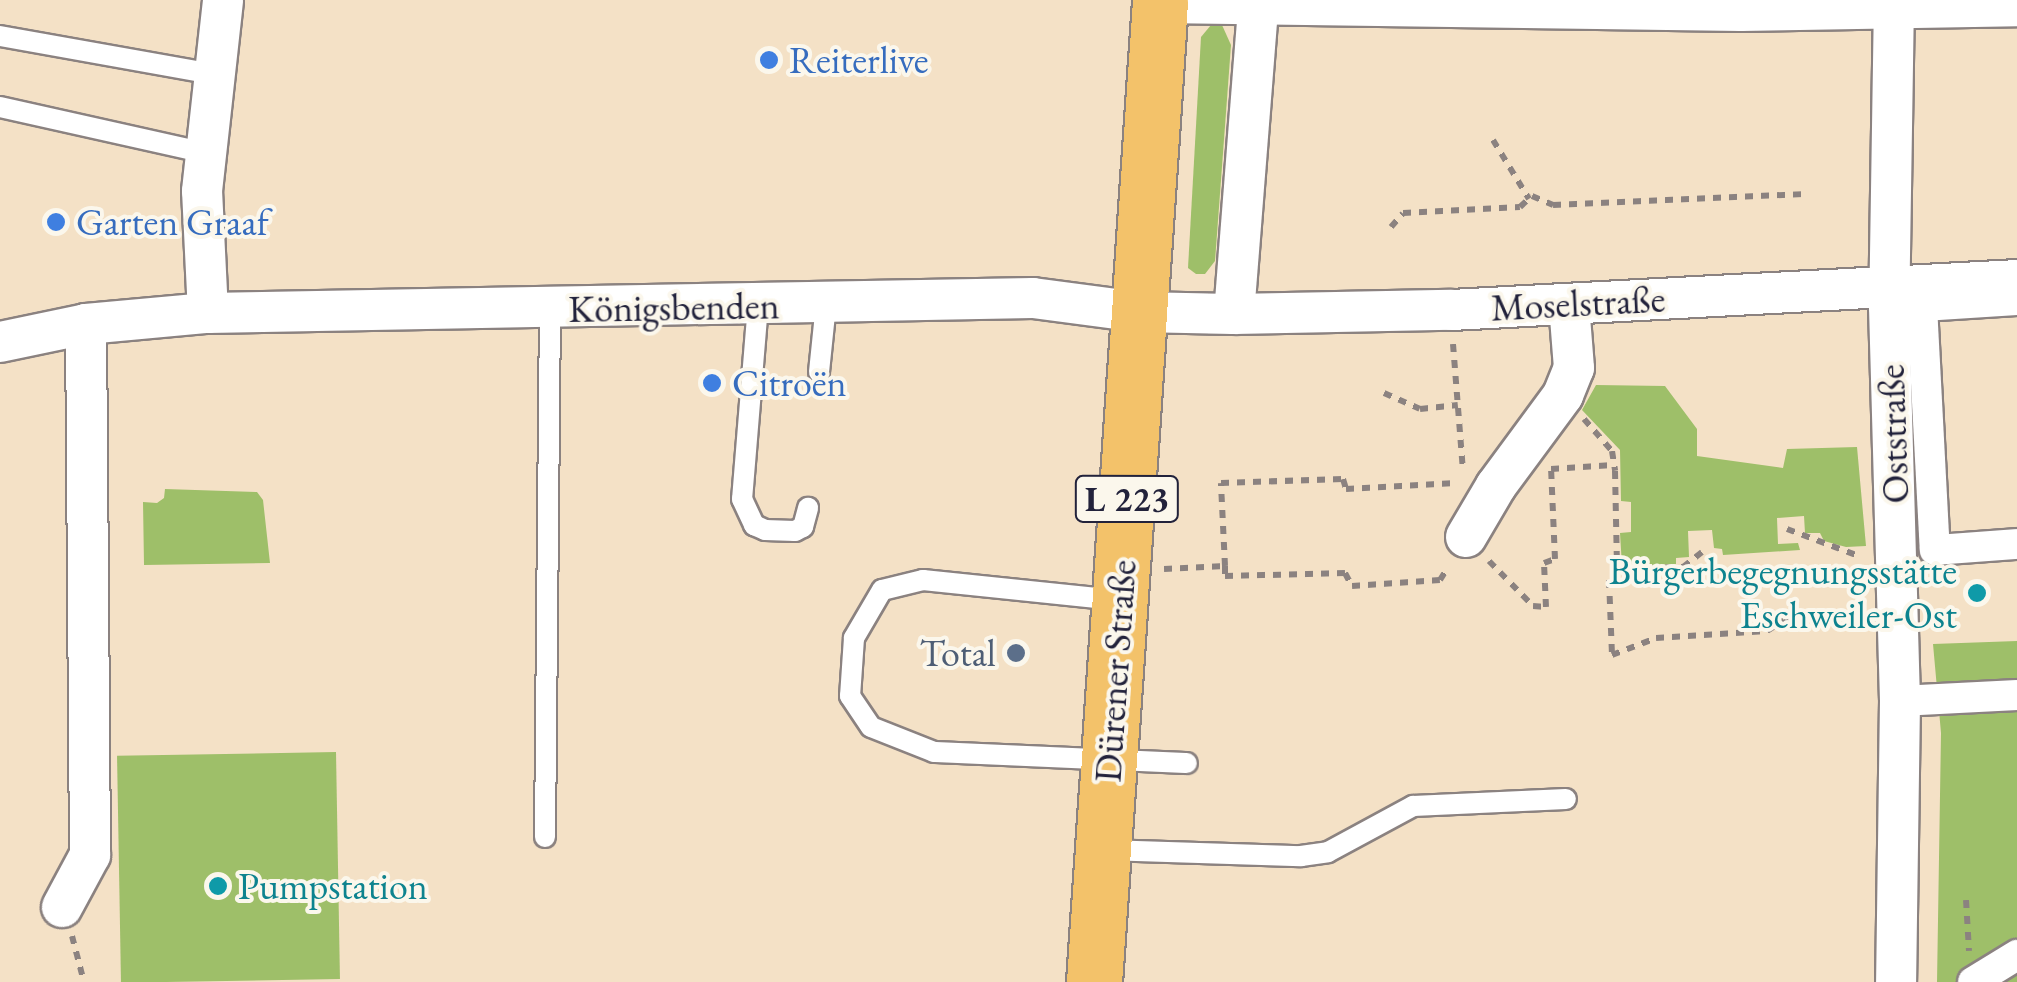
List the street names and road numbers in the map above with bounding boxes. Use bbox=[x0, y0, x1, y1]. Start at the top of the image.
street label: Moselstraße bbox=[1490, 276, 1666, 330]
street label: Königsbenden bbox=[568, 282, 780, 332]
street label: Oststraße bbox=[1868, 364, 1918, 504]
road number: L 223 bbox=[1074, 469, 1180, 529]
street label: Dürener Straße bbox=[1084, 558, 1146, 784]

